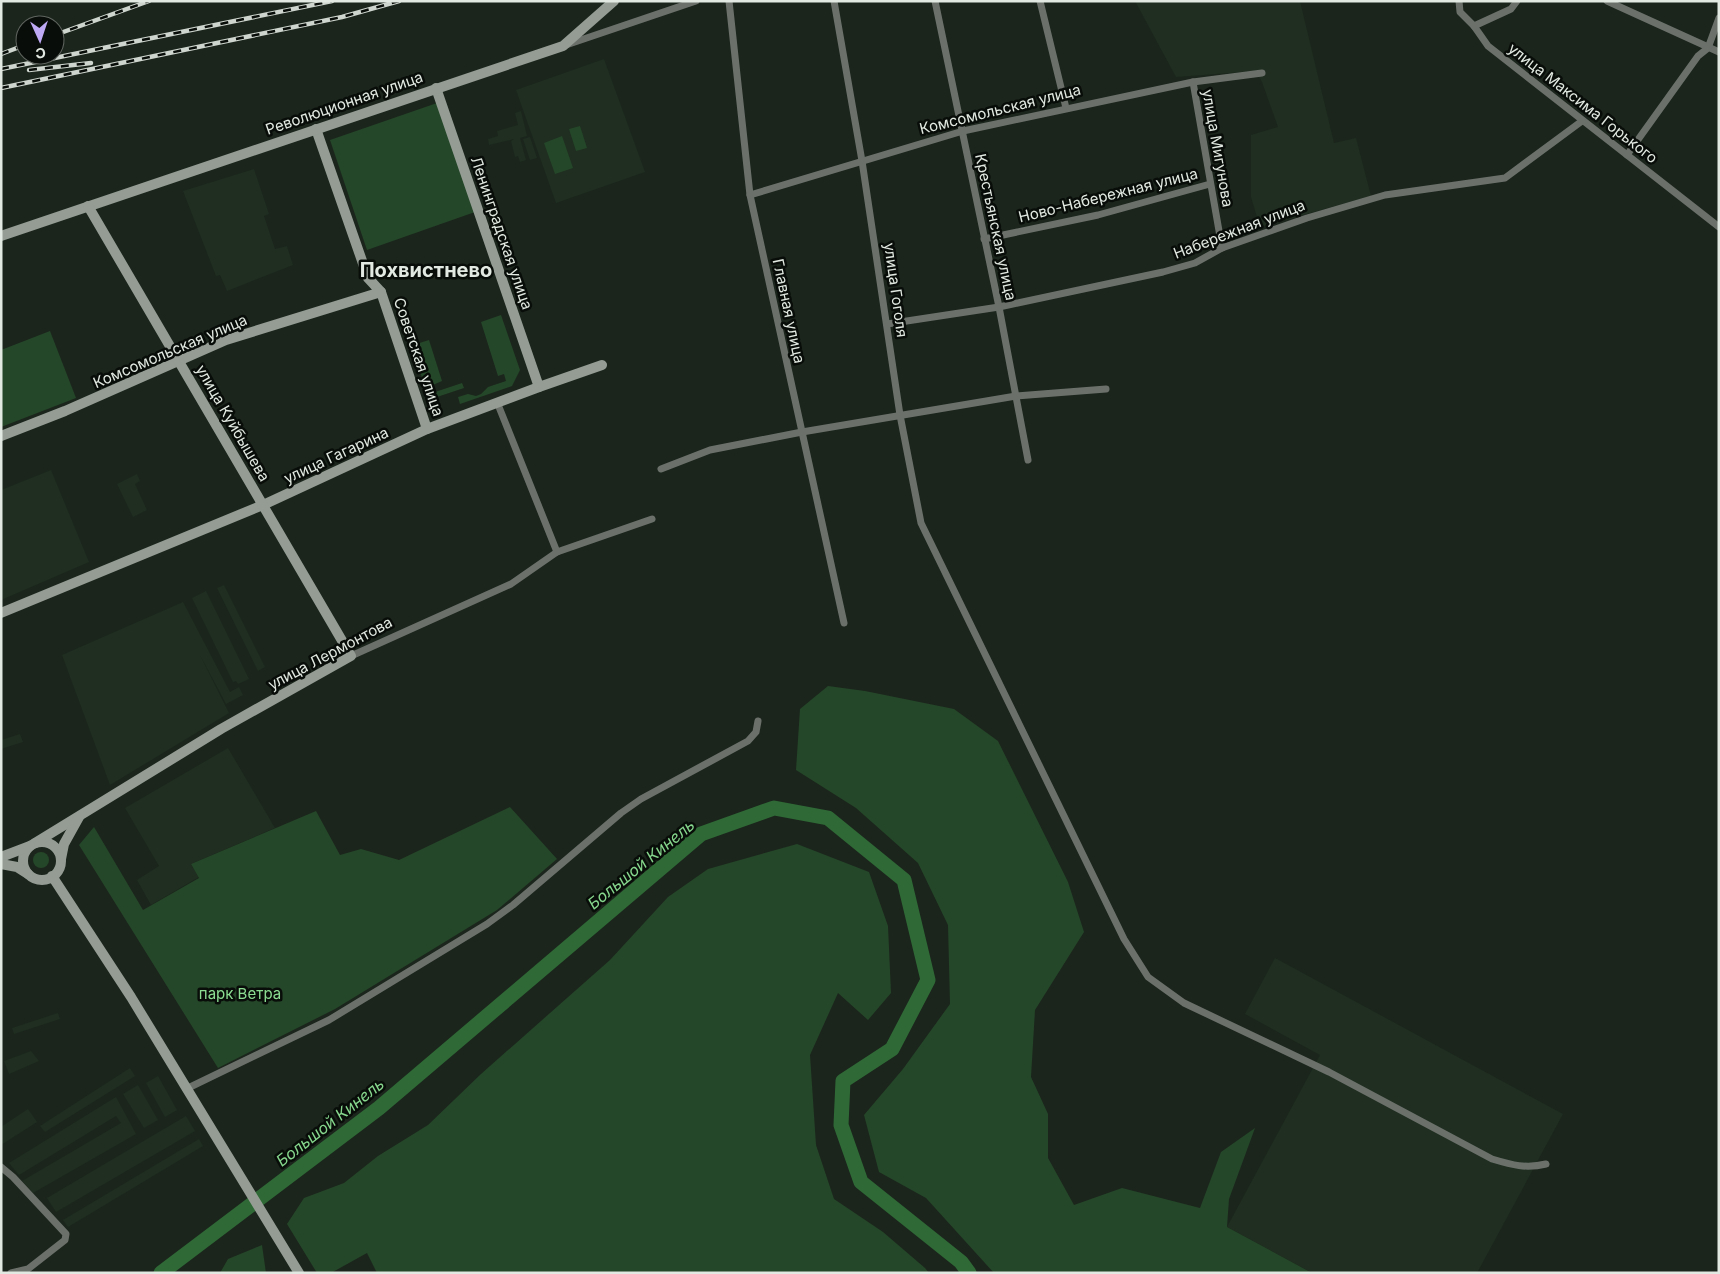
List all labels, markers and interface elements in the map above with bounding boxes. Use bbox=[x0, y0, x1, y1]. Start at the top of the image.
north arrow bbox=[15, 15, 65, 65]
street label: улица Максима Горького bbox=[1505, 39, 1661, 167]
text: С bbox=[35, 45, 46, 62]
street label: Революционная улица bbox=[263, 67, 425, 139]
street label: Комсомольская улица bbox=[917, 80, 1083, 138]
street label: улица Мигунова bbox=[1198, 88, 1238, 208]
street label: Крестьянская улица bbox=[971, 152, 1021, 302]
street label: Ленинградская улица bbox=[467, 154, 537, 312]
street label: Ново-Набережная улица bbox=[1016, 164, 1200, 226]
street label: Набережная улица bbox=[1171, 195, 1307, 263]
street label: улица Гоголя bbox=[880, 241, 912, 339]
street label: Главная улица bbox=[769, 257, 809, 365]
district label: Похвистнево bbox=[360, 258, 492, 282]
street label: Советская улица bbox=[390, 295, 448, 419]
street label: Комсомольская улица bbox=[90, 310, 250, 392]
street label: улица Куйбышева bbox=[192, 361, 274, 485]
street label: улица Гагарина bbox=[281, 422, 391, 488]
street label: улица Лермонтова bbox=[265, 612, 395, 694]
water label: Большой Кинель bbox=[583, 815, 699, 913]
park label: парк Ветра bbox=[199, 984, 281, 1003]
water label: Большой Кинель bbox=[272, 1073, 388, 1170]

